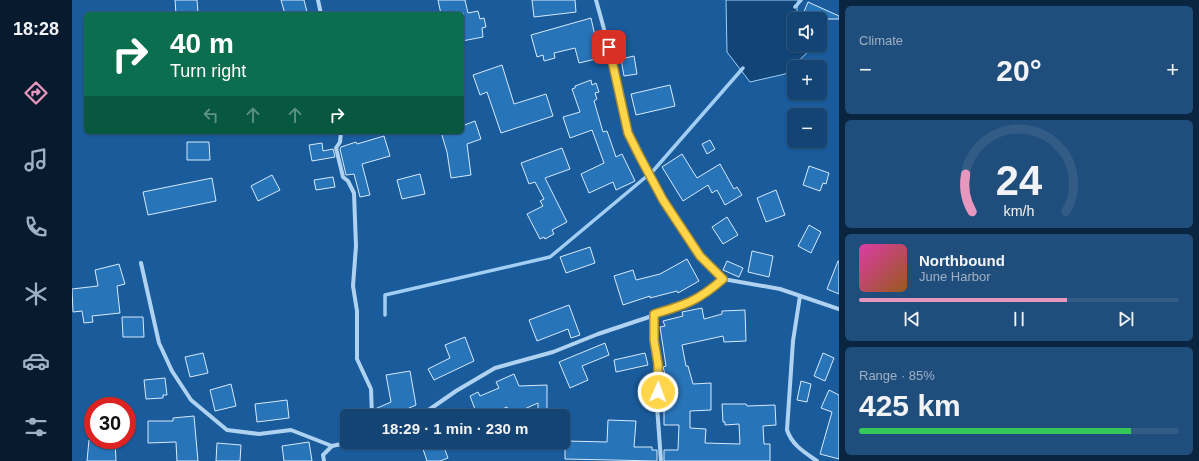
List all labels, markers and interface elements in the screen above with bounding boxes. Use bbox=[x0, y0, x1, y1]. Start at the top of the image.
map controls bbox=[787, 12, 827, 148]
button: sound bbox=[787, 12, 827, 52]
text: 18:28 bbox=[13, 19, 59, 39]
icon: right bbox=[104, 28, 156, 80]
text: 40 m bbox=[170, 28, 234, 59]
pin bbox=[592, 30, 626, 64]
text: Climate bbox=[859, 33, 903, 48]
icon: arrive bbox=[598, 36, 620, 58]
text: 20° bbox=[996, 54, 1042, 87]
text: − bbox=[859, 57, 872, 82]
text: + bbox=[1166, 57, 1179, 82]
button: + bbox=[787, 60, 827, 100]
text: Turn right bbox=[170, 61, 246, 81]
icon: directions bbox=[22, 79, 50, 107]
icon: left bbox=[200, 104, 222, 126]
icon: ahead bbox=[242, 104, 264, 126]
icon: ahead bbox=[284, 104, 306, 126]
icon: right bbox=[326, 104, 348, 126]
button: − bbox=[787, 108, 827, 148]
icon: music bbox=[22, 146, 50, 174]
text: 24 bbox=[996, 156, 1042, 203]
text: km/h bbox=[1004, 202, 1035, 218]
icon: phone bbox=[22, 213, 50, 241]
text: Northbound bbox=[919, 252, 1005, 269]
text: June Harbor bbox=[919, 269, 991, 284]
icon: climate bbox=[22, 280, 50, 308]
icon: previous bbox=[901, 308, 923, 330]
icon: pause bbox=[1008, 308, 1030, 330]
icon: next bbox=[1115, 308, 1137, 330]
icon: car bbox=[22, 347, 50, 375]
text: Range · 85% bbox=[859, 368, 935, 383]
position arrow bbox=[637, 371, 679, 413]
text: 425 km bbox=[859, 389, 961, 422]
speed limit sign: 30 bbox=[84, 397, 136, 449]
icon: filters bbox=[22, 413, 50, 441]
text: 18:29 · 1 min · 230 m bbox=[382, 420, 528, 437]

